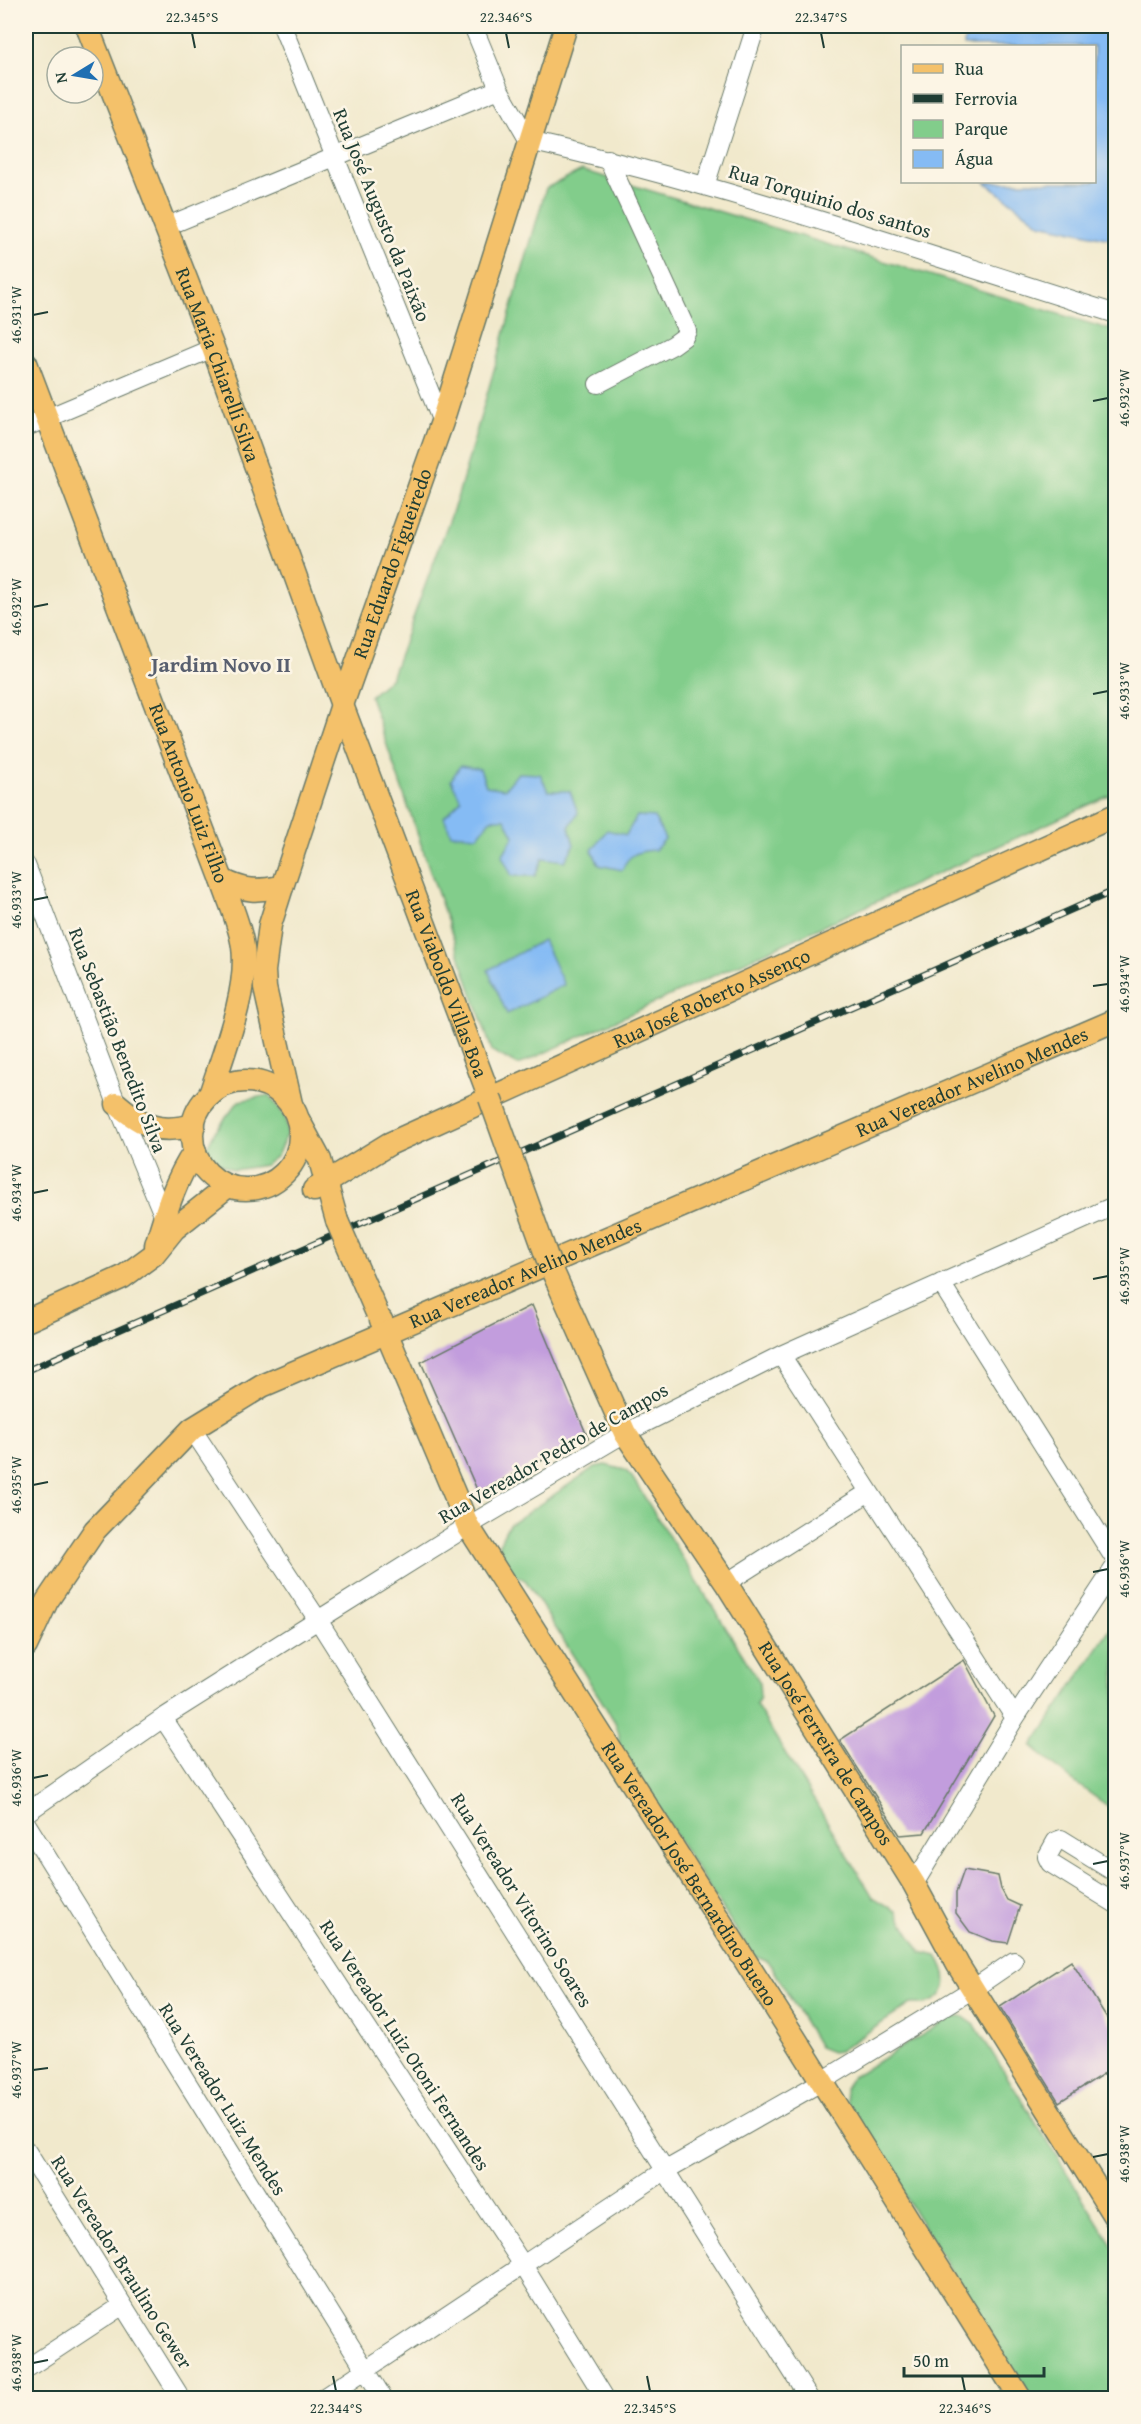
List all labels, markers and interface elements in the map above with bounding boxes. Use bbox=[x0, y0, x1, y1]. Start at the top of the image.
text: 22.345°S bbox=[166, 6, 218, 27]
text: 22.346°S bbox=[480, 6, 532, 27]
text: 22.347°S bbox=[795, 6, 847, 27]
north arrow bbox=[45, 45, 105, 105]
legend bbox=[901, 45, 1096, 183]
text: Rua bbox=[955, 55, 984, 82]
text: N bbox=[47, 70, 73, 85]
text: Ferrovia bbox=[955, 85, 1018, 112]
street label: Rua José Augusto da Paixão bbox=[326, 104, 439, 326]
text: Parque bbox=[955, 115, 1008, 142]
text: Água bbox=[955, 145, 994, 172]
street label: Rua Torquinio dos santos bbox=[725, 156, 935, 245]
street label: Rua Maria Chiarelli Silva bbox=[169, 263, 268, 466]
text: 46.931°W bbox=[5, 286, 26, 344]
text: 46.932°W bbox=[1113, 369, 1134, 427]
street label: Rua Eduardo Figueiredo bbox=[345, 464, 439, 662]
text: 46.932°W bbox=[5, 578, 26, 636]
district label: Jardim Novo II bbox=[147, 648, 291, 680]
text: 46.933°W bbox=[1113, 662, 1134, 720]
street label: Rua Antonio Luiz Filho bbox=[142, 699, 237, 887]
text: 46.933°W bbox=[5, 871, 26, 929]
street label: Rua Viaboldo Villas Boa bbox=[399, 885, 496, 1082]
street label: Rua Sebastião Benedito Silva bbox=[62, 923, 175, 1157]
street label: Rua José Roberto Assenço bbox=[608, 940, 815, 1055]
text: 46.934°W bbox=[1113, 955, 1134, 1013]
street label: Rua Vereador Avelino Mendes bbox=[851, 1019, 1092, 1144]
text: 46.934°W bbox=[5, 1164, 26, 1222]
street label: Rua Vereador Avelino Mendes bbox=[404, 1210, 646, 1335]
text: 46.935°W bbox=[1113, 1247, 1134, 1305]
street label: Rua Vereador Pedro de Campos bbox=[432, 1375, 673, 1530]
text: 46.935°W bbox=[5, 1456, 26, 1514]
text: 46.936°W bbox=[1113, 1540, 1134, 1598]
street label: Rua José Ferreira de Campos bbox=[752, 1635, 901, 1851]
street label: Rua Vereador José Bernardino Bueno bbox=[595, 1735, 786, 2011]
text: 46.936°W bbox=[5, 1749, 26, 1807]
street label: Rua Vereador Vitorino Soares bbox=[444, 1787, 601, 2013]
text: 46.937°W bbox=[1113, 1832, 1134, 1890]
street label: Rua Vereador Luiz Otoni Fernandes bbox=[313, 1913, 498, 2176]
street label: Rua Vereador Luiz Mendes bbox=[152, 1997, 295, 2201]
text: 46.937°W bbox=[5, 2041, 26, 2099]
text: 46.938°W bbox=[1113, 2125, 1134, 2183]
street label: Rua Vereador Braulino Gewer bbox=[45, 2149, 200, 2374]
text: 46.938°W bbox=[5, 2334, 26, 2392]
scale bar bbox=[904, 2340, 1044, 2378]
text: 50 m bbox=[913, 2347, 949, 2374]
text: 22.344°S bbox=[310, 2397, 362, 2418]
text: 22.345°S bbox=[624, 2397, 676, 2418]
text: 22.346°S bbox=[939, 2397, 991, 2418]

